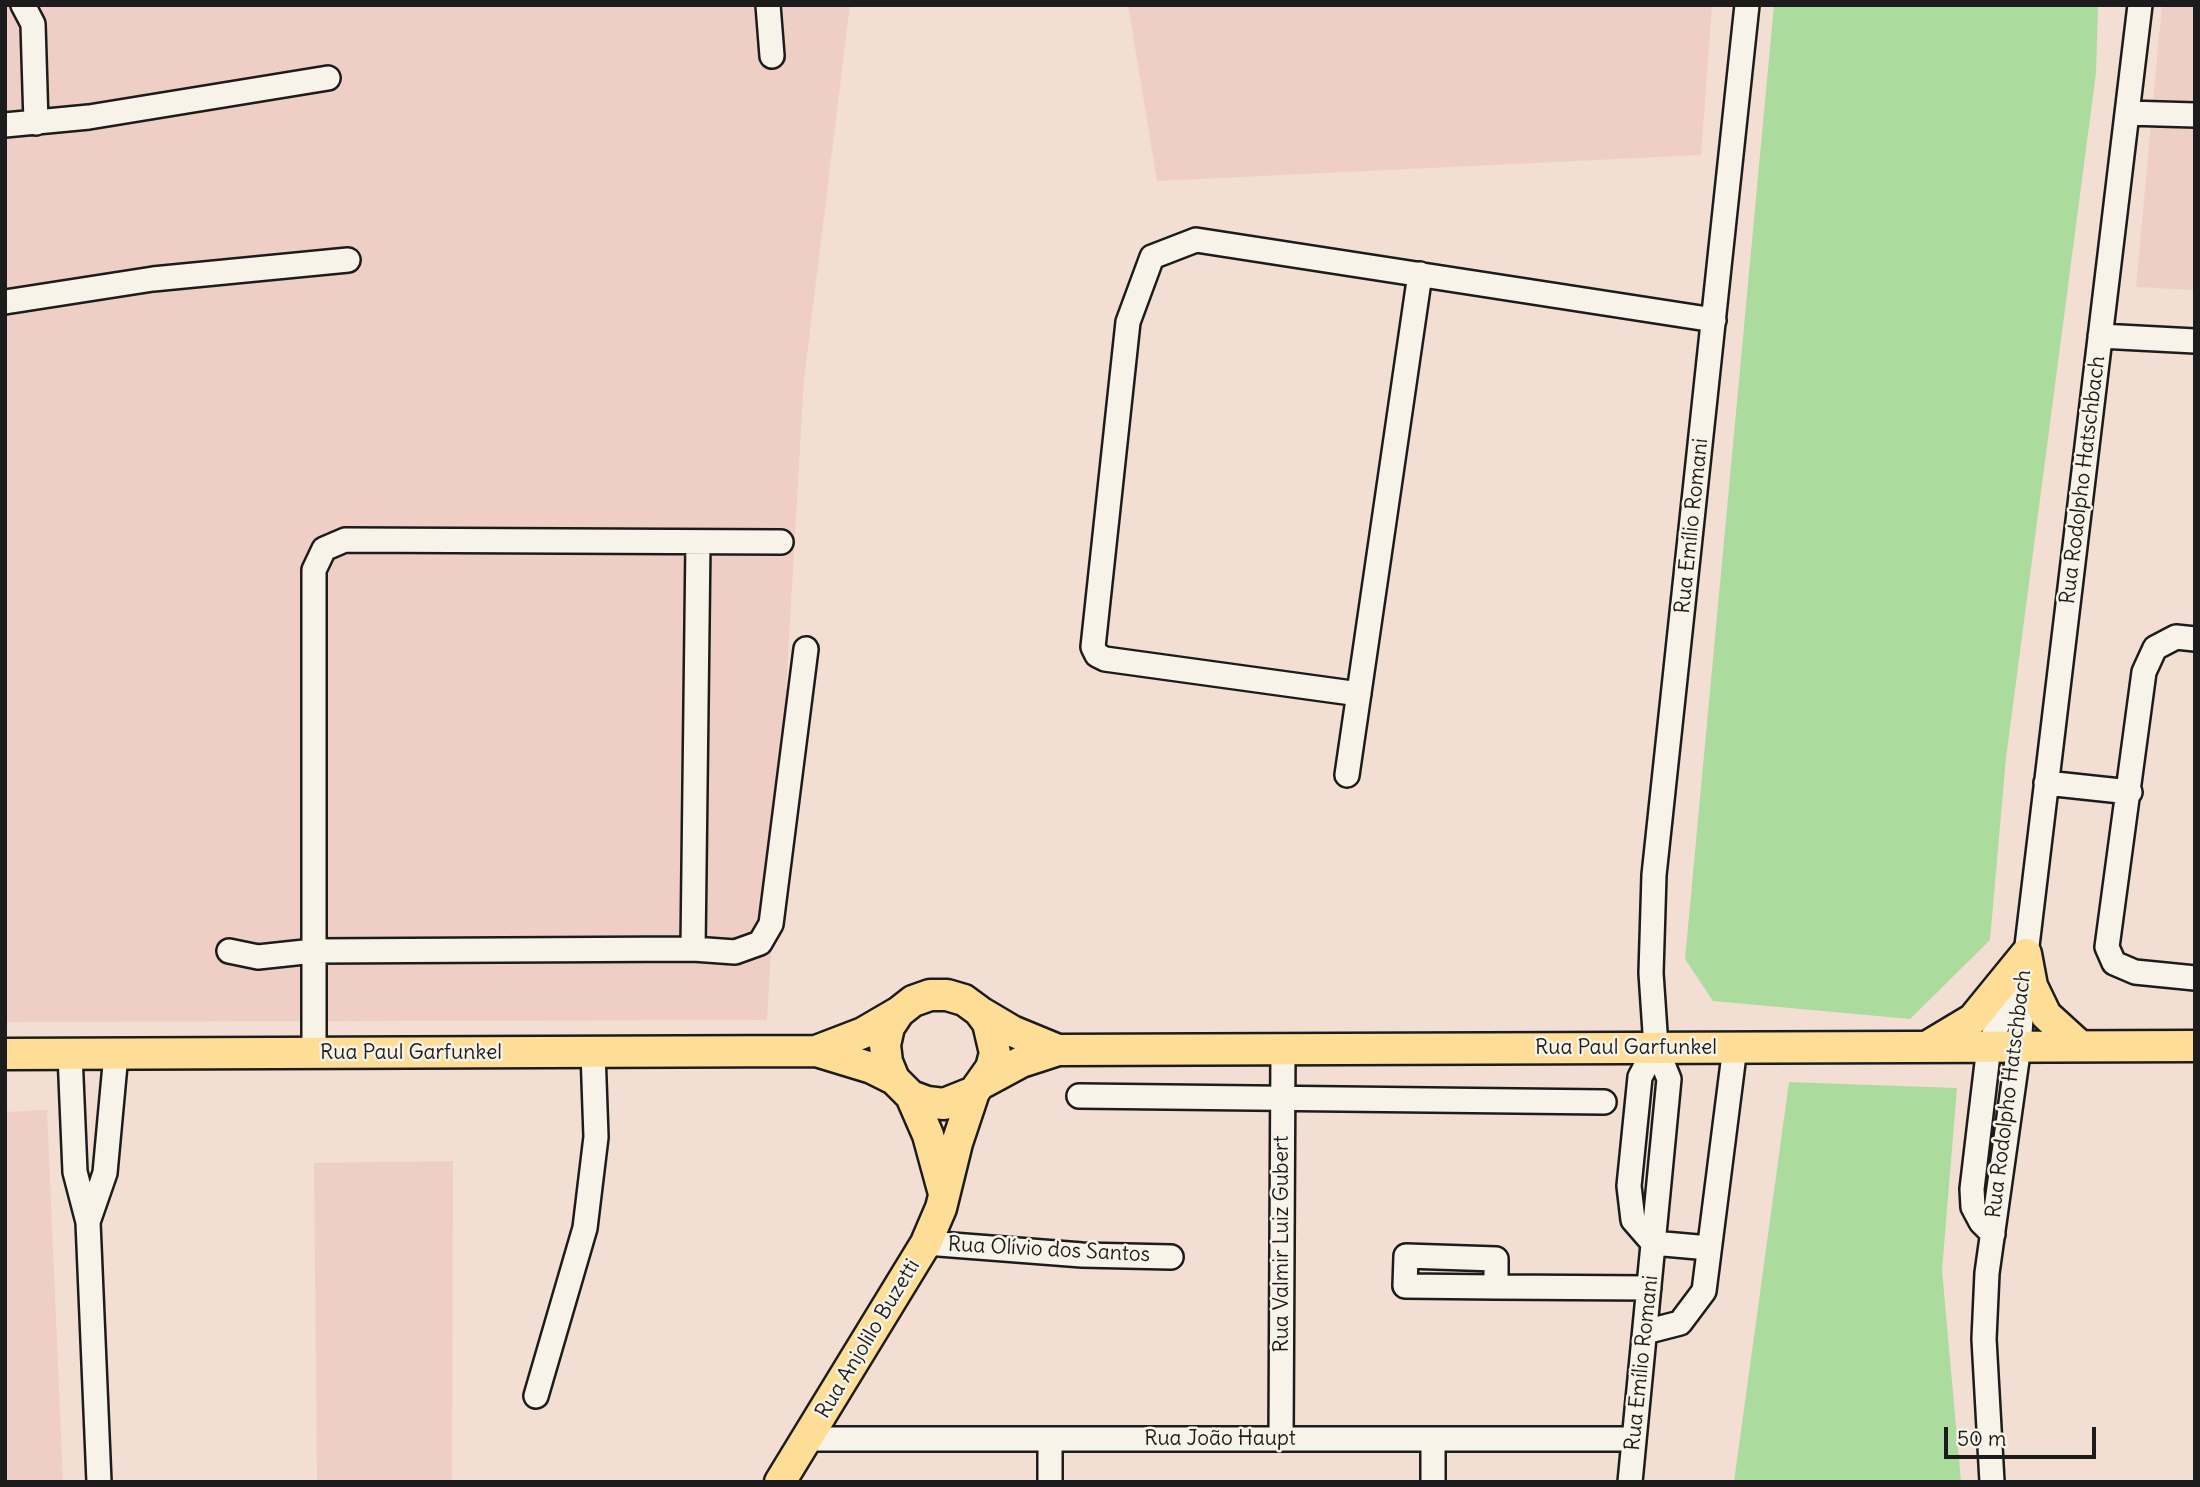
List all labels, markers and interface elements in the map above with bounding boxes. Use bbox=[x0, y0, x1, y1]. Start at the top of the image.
street label: Rua Rodolpho Hatschbach bbox=[2055, 354, 2111, 606]
street label: Rua Emílio Romani bbox=[1670, 437, 1714, 615]
street label: Rua Rodolpho Hatschbach bbox=[1981, 968, 2037, 1220]
street label: Rua Paul Garfunkel bbox=[1535, 1035, 1717, 1061]
street label: Rua Paul Garfunkel bbox=[320, 1040, 502, 1066]
street label: Rua Valmir Luiz Gubert bbox=[1269, 1135, 1295, 1353]
street label: Rua Olívio dos Santos bbox=[947, 1232, 1151, 1268]
street label: Rua Anjolilo Buzetti bbox=[811, 1255, 925, 1423]
street label: Rua Emílio Romani bbox=[1620, 1274, 1664, 1452]
scale bar bbox=[1948, 1414, 2100, 1458]
text: 50 m bbox=[1957, 1425, 2006, 1452]
street label: Rua João Haupt bbox=[1144, 1426, 1296, 1452]

